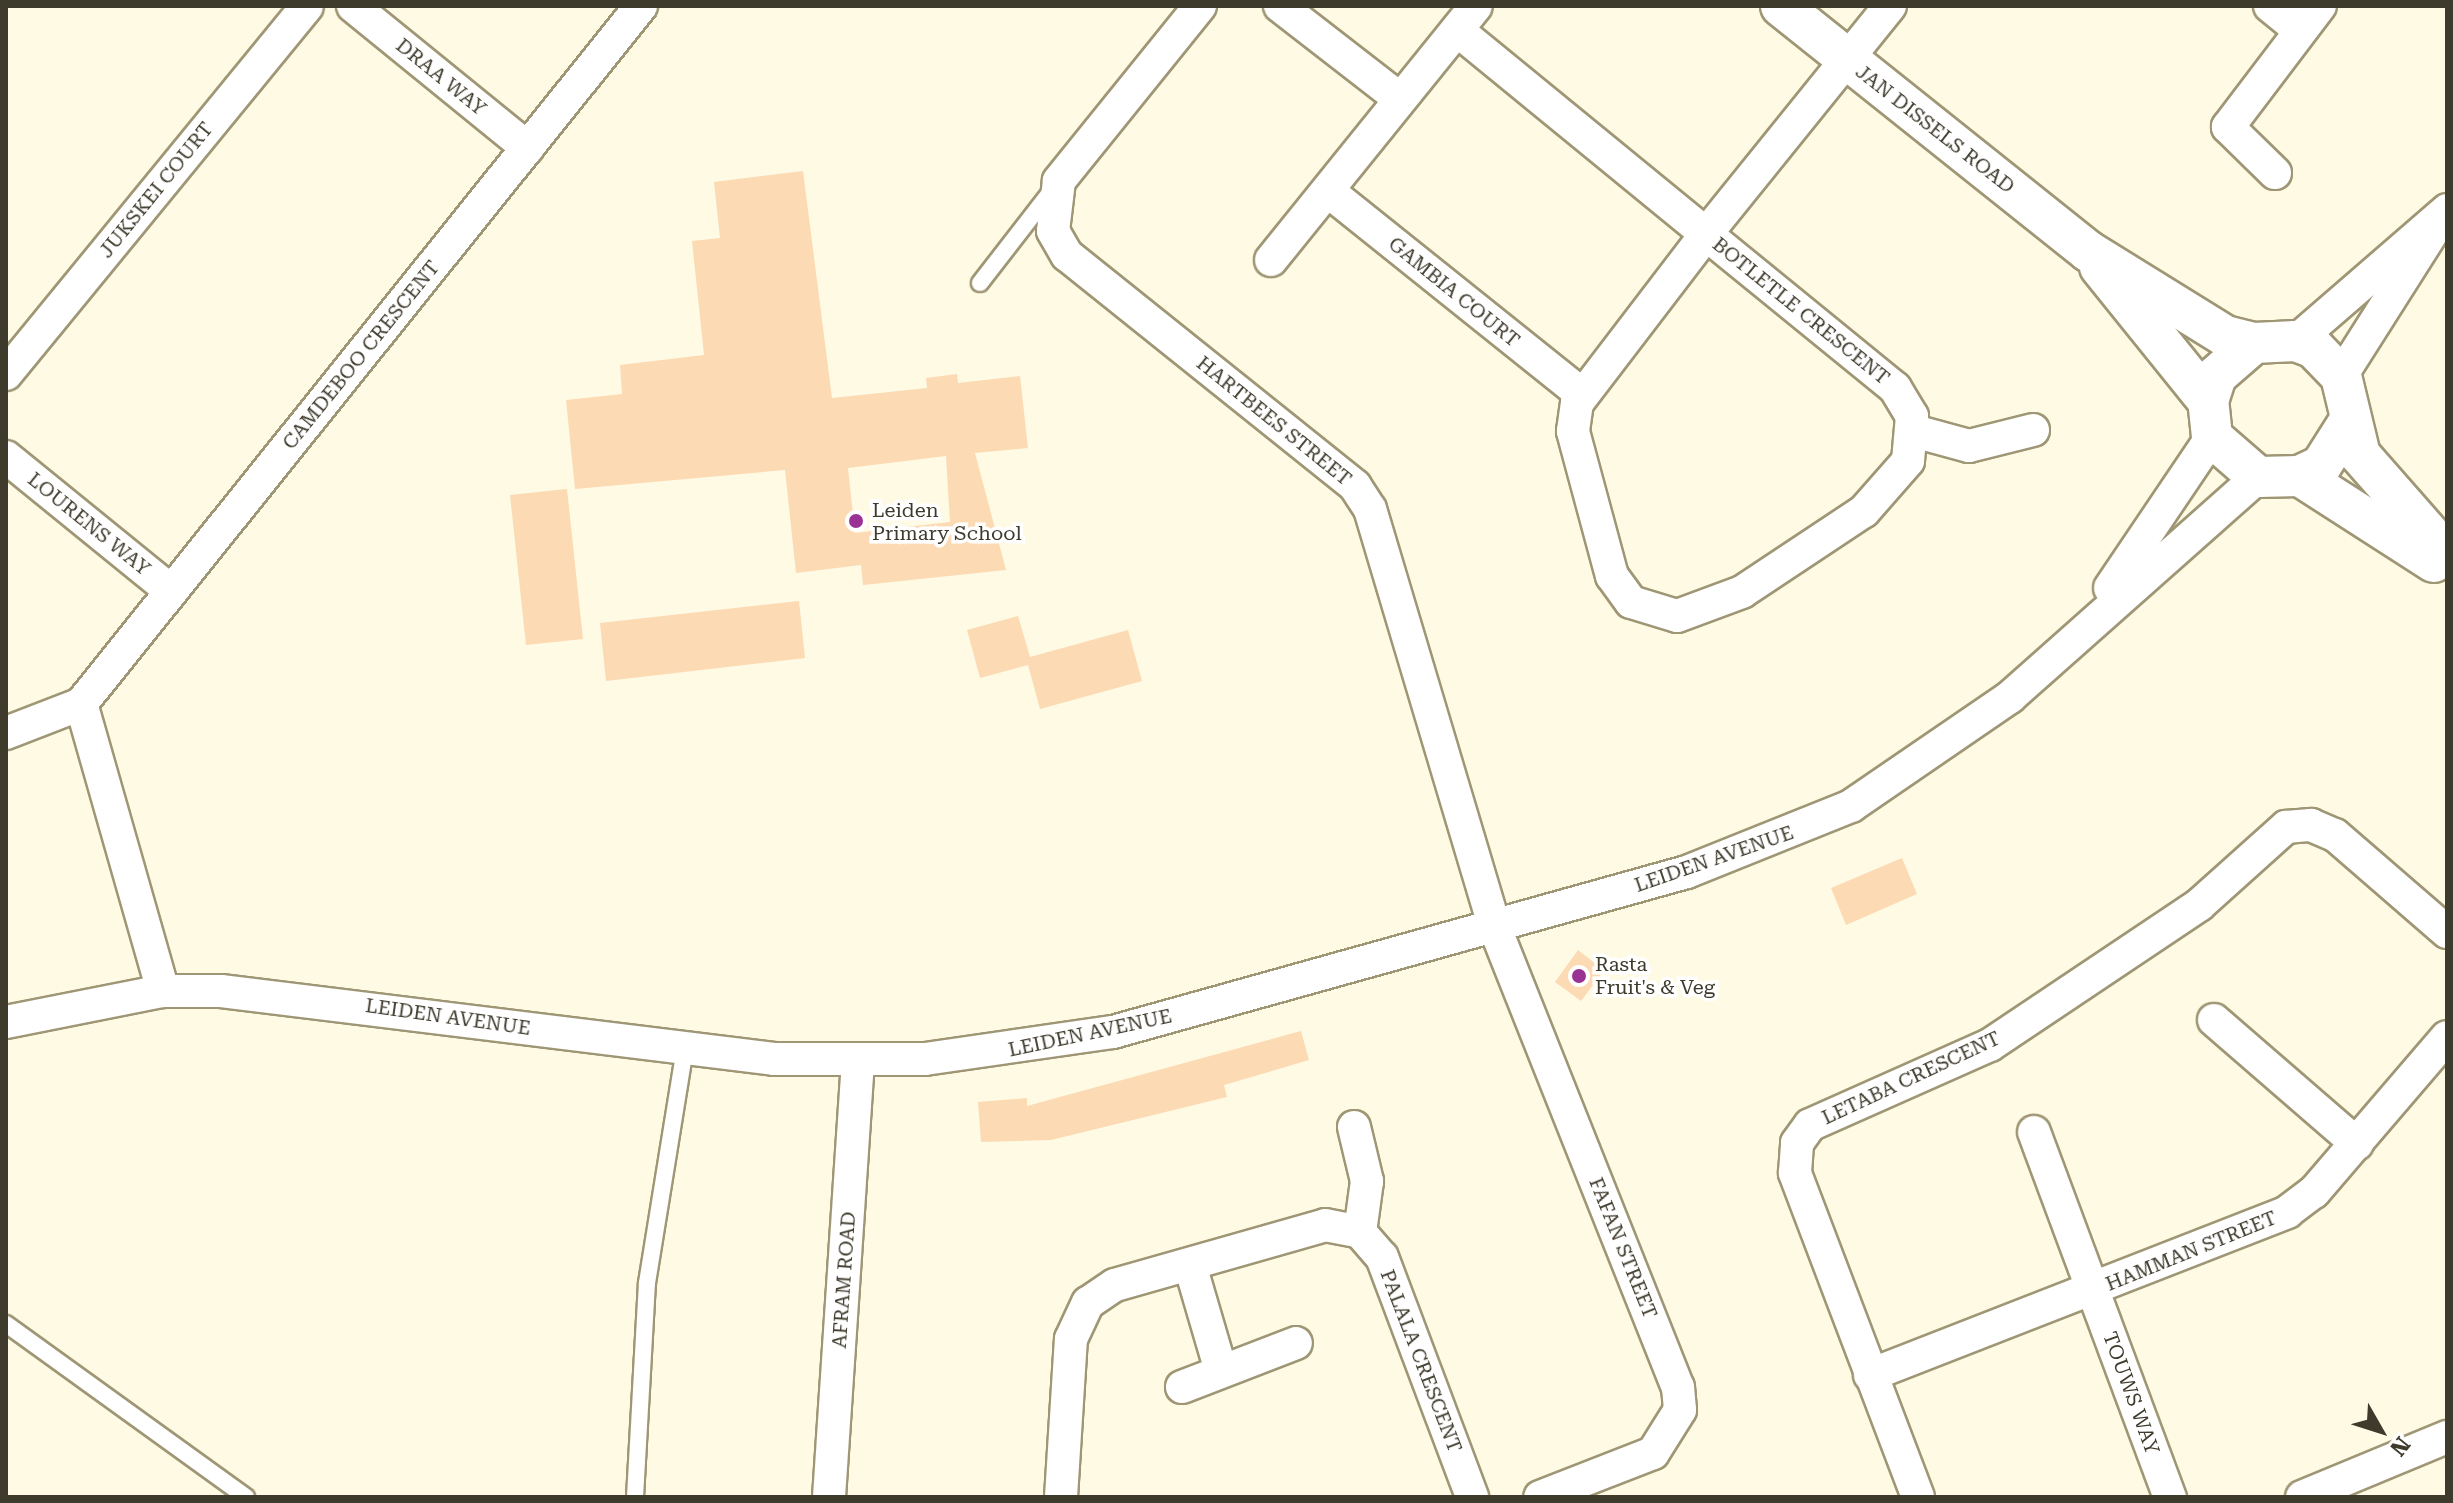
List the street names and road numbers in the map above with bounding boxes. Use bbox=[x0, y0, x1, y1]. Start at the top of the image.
street label: DRAA WAY bbox=[391, 33, 491, 121]
street label: JAN DISSELS ROAD bbox=[1851, 60, 2019, 198]
street label: JUKSKEI COURT bbox=[94, 117, 218, 263]
street label: GAMBIA COURT bbox=[1384, 232, 1524, 352]
street label: BOTLETLE CRESCENT bbox=[1708, 232, 1894, 390]
street label: CAMDEBOO CRESCENT bbox=[277, 256, 445, 454]
street label: HARTBEES STREET bbox=[1192, 351, 1356, 491]
street label: LOURENS WAY bbox=[23, 467, 155, 581]
street label: LEIDEN AVENUE bbox=[1631, 821, 1797, 897]
street label: LEIDEN AVENUE bbox=[364, 994, 532, 1040]
street label: LEIDEN AVENUE bbox=[1006, 1004, 1174, 1062]
street label: LETABA CRESCENT bbox=[1818, 1026, 2004, 1130]
street label: FAFAN STREET bbox=[1584, 1174, 1662, 1322]
street label: HAMMAN STREET bbox=[2102, 1206, 2280, 1296]
street label: AFRAM ROAD bbox=[827, 1211, 861, 1349]
street label: PALALA CRESCENT bbox=[1375, 1266, 1467, 1456]
street label: TOUWS WAY bbox=[2098, 1328, 2164, 1458]

